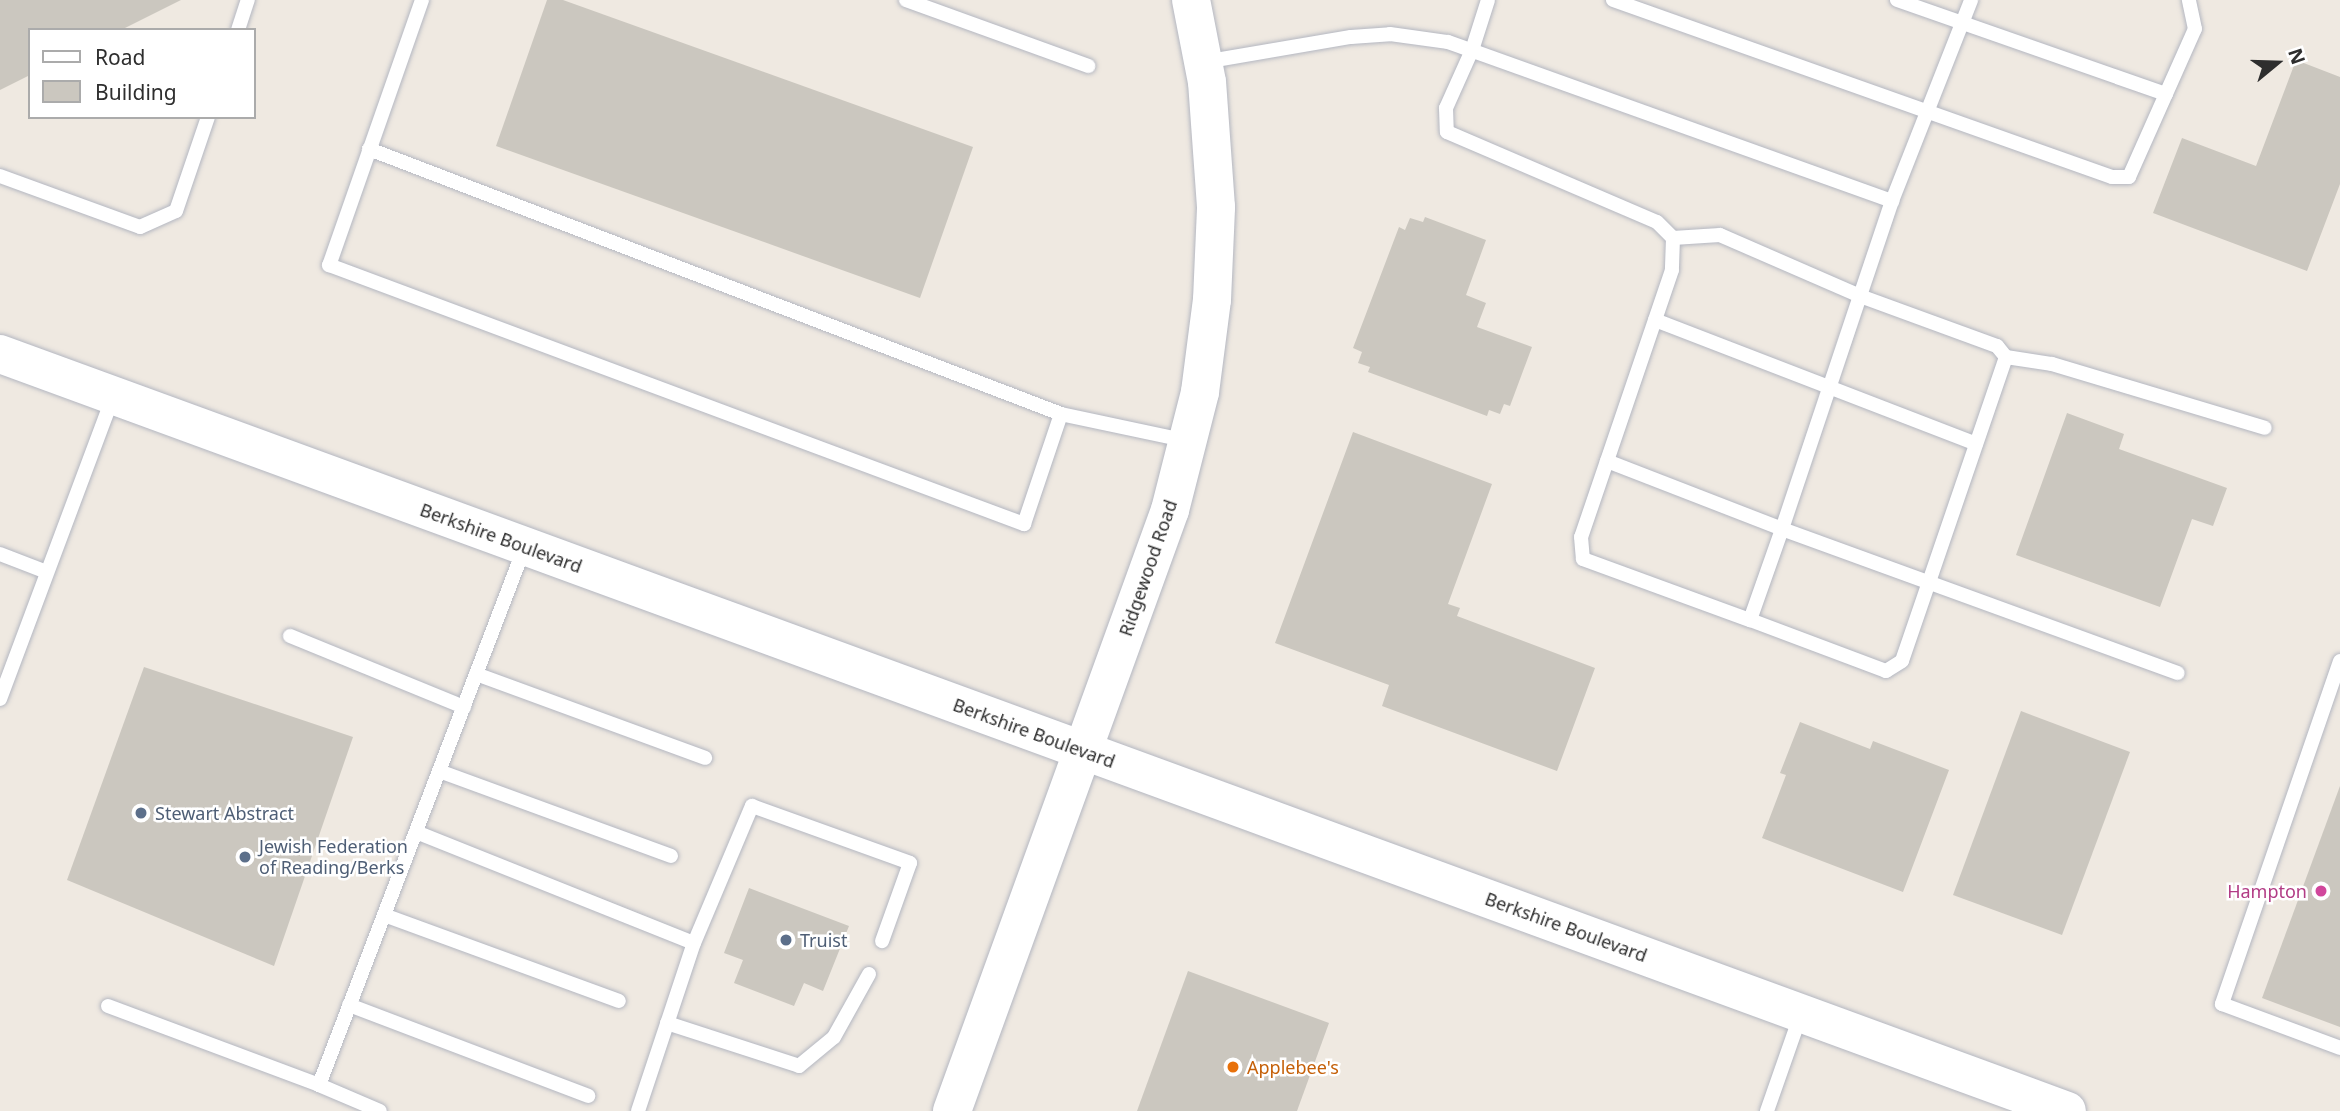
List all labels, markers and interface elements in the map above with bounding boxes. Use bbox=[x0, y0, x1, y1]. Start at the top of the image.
legend bbox=[28, 28, 256, 119]
north arrow bbox=[2242, 28, 2312, 98]
text: Road bbox=[95, 43, 145, 71]
text: N bbox=[2282, 45, 2312, 68]
text: Building bbox=[95, 78, 177, 106]
street label: Ridgewood Road bbox=[1115, 497, 1181, 639]
street label: Berkshire Boulevard bbox=[417, 499, 585, 577]
street label: Berkshire Boulevard bbox=[950, 694, 1118, 772]
place label: Stewart Abstract bbox=[155, 802, 294, 824]
marker: Stewart Abstract bbox=[133, 805, 149, 821]
place label: Jewish Federation of Reading/Berks bbox=[259, 836, 408, 878]
marker: Jewish Federation of Reading/Berks bbox=[237, 849, 253, 865]
place label: Hampton bbox=[2227, 880, 2307, 902]
marker: Hampton bbox=[2313, 883, 2329, 899]
street label: Berkshire Boulevard bbox=[1482, 888, 1650, 966]
place label: Truist bbox=[800, 929, 847, 951]
marker: Truist bbox=[778, 932, 794, 948]
place label: Applebee's bbox=[1247, 1056, 1339, 1078]
marker: Applebee's bbox=[1225, 1059, 1241, 1075]

